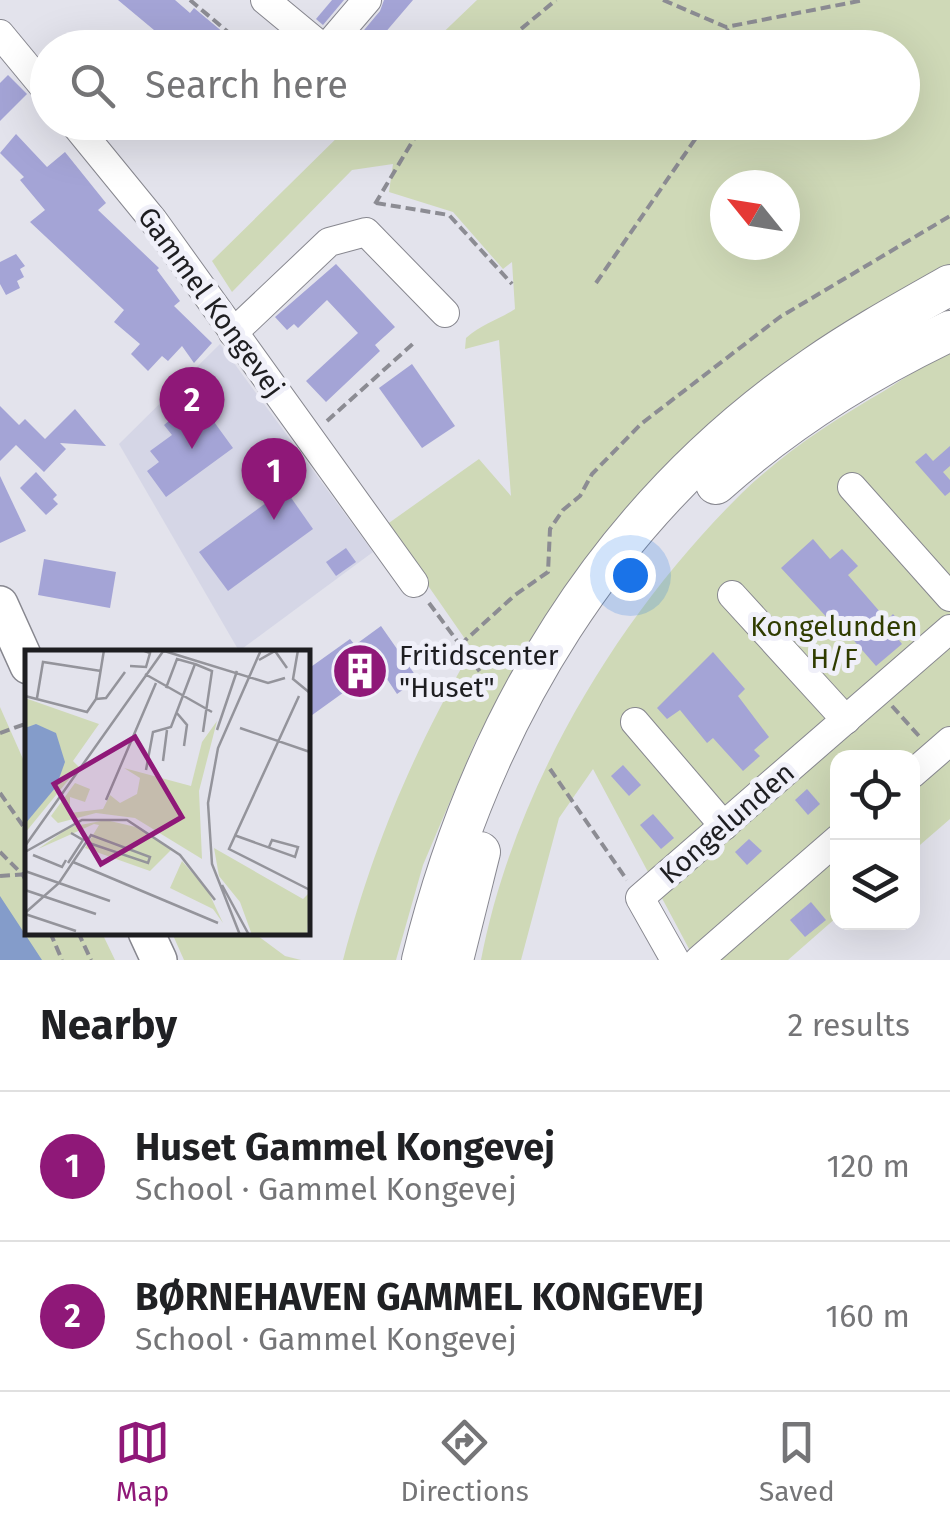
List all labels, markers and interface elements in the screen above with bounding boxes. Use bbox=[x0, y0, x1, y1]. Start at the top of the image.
search box bbox=[30, 30, 920, 140]
icon: search bbox=[65, 58, 120, 113]
text: Search here bbox=[145, 62, 348, 108]
north arrow bbox=[710, 170, 800, 260]
street label: Gammel Kongevej bbox=[131, 201, 291, 403]
pin: 2 bbox=[160, 366, 224, 449]
pin: 1 bbox=[242, 438, 306, 520]
your location bbox=[605, 550, 656, 601]
park label: Kongelunden H/F bbox=[750, 610, 918, 675]
place label: Fritidscenter "Huset" bbox=[399, 639, 559, 704]
building icon: Fritidscenter "Huset" bbox=[330, 641, 390, 701]
inset map bbox=[25, 650, 310, 935]
map controls bbox=[830, 750, 920, 930]
button: locate bbox=[830, 750, 920, 840]
street label: Kongelunden bbox=[653, 756, 801, 890]
button: layers bbox=[830, 840, 920, 930]
text: Nearby bbox=[40, 1000, 177, 1050]
text: 2 results bbox=[787, 1006, 910, 1044]
text: Huset Gammel Kongevej bbox=[135, 1124, 555, 1170]
text: 1 bbox=[65, 1147, 80, 1185]
text: 120 m bbox=[827, 1147, 910, 1185]
text: School · Gammel Kongevej bbox=[135, 1170, 517, 1208]
text: BØRNEHAVEN GAMMEL KONGEVEJ bbox=[135, 1274, 704, 1320]
text: 2 bbox=[64, 1297, 81, 1335]
text: 160 m bbox=[825, 1297, 910, 1335]
text: School · Gammel Kongevej bbox=[135, 1320, 517, 1358]
tab: Map bbox=[115, 1415, 170, 1508]
tab: Directions bbox=[400, 1415, 529, 1508]
tab: Saved bbox=[759, 1415, 835, 1508]

